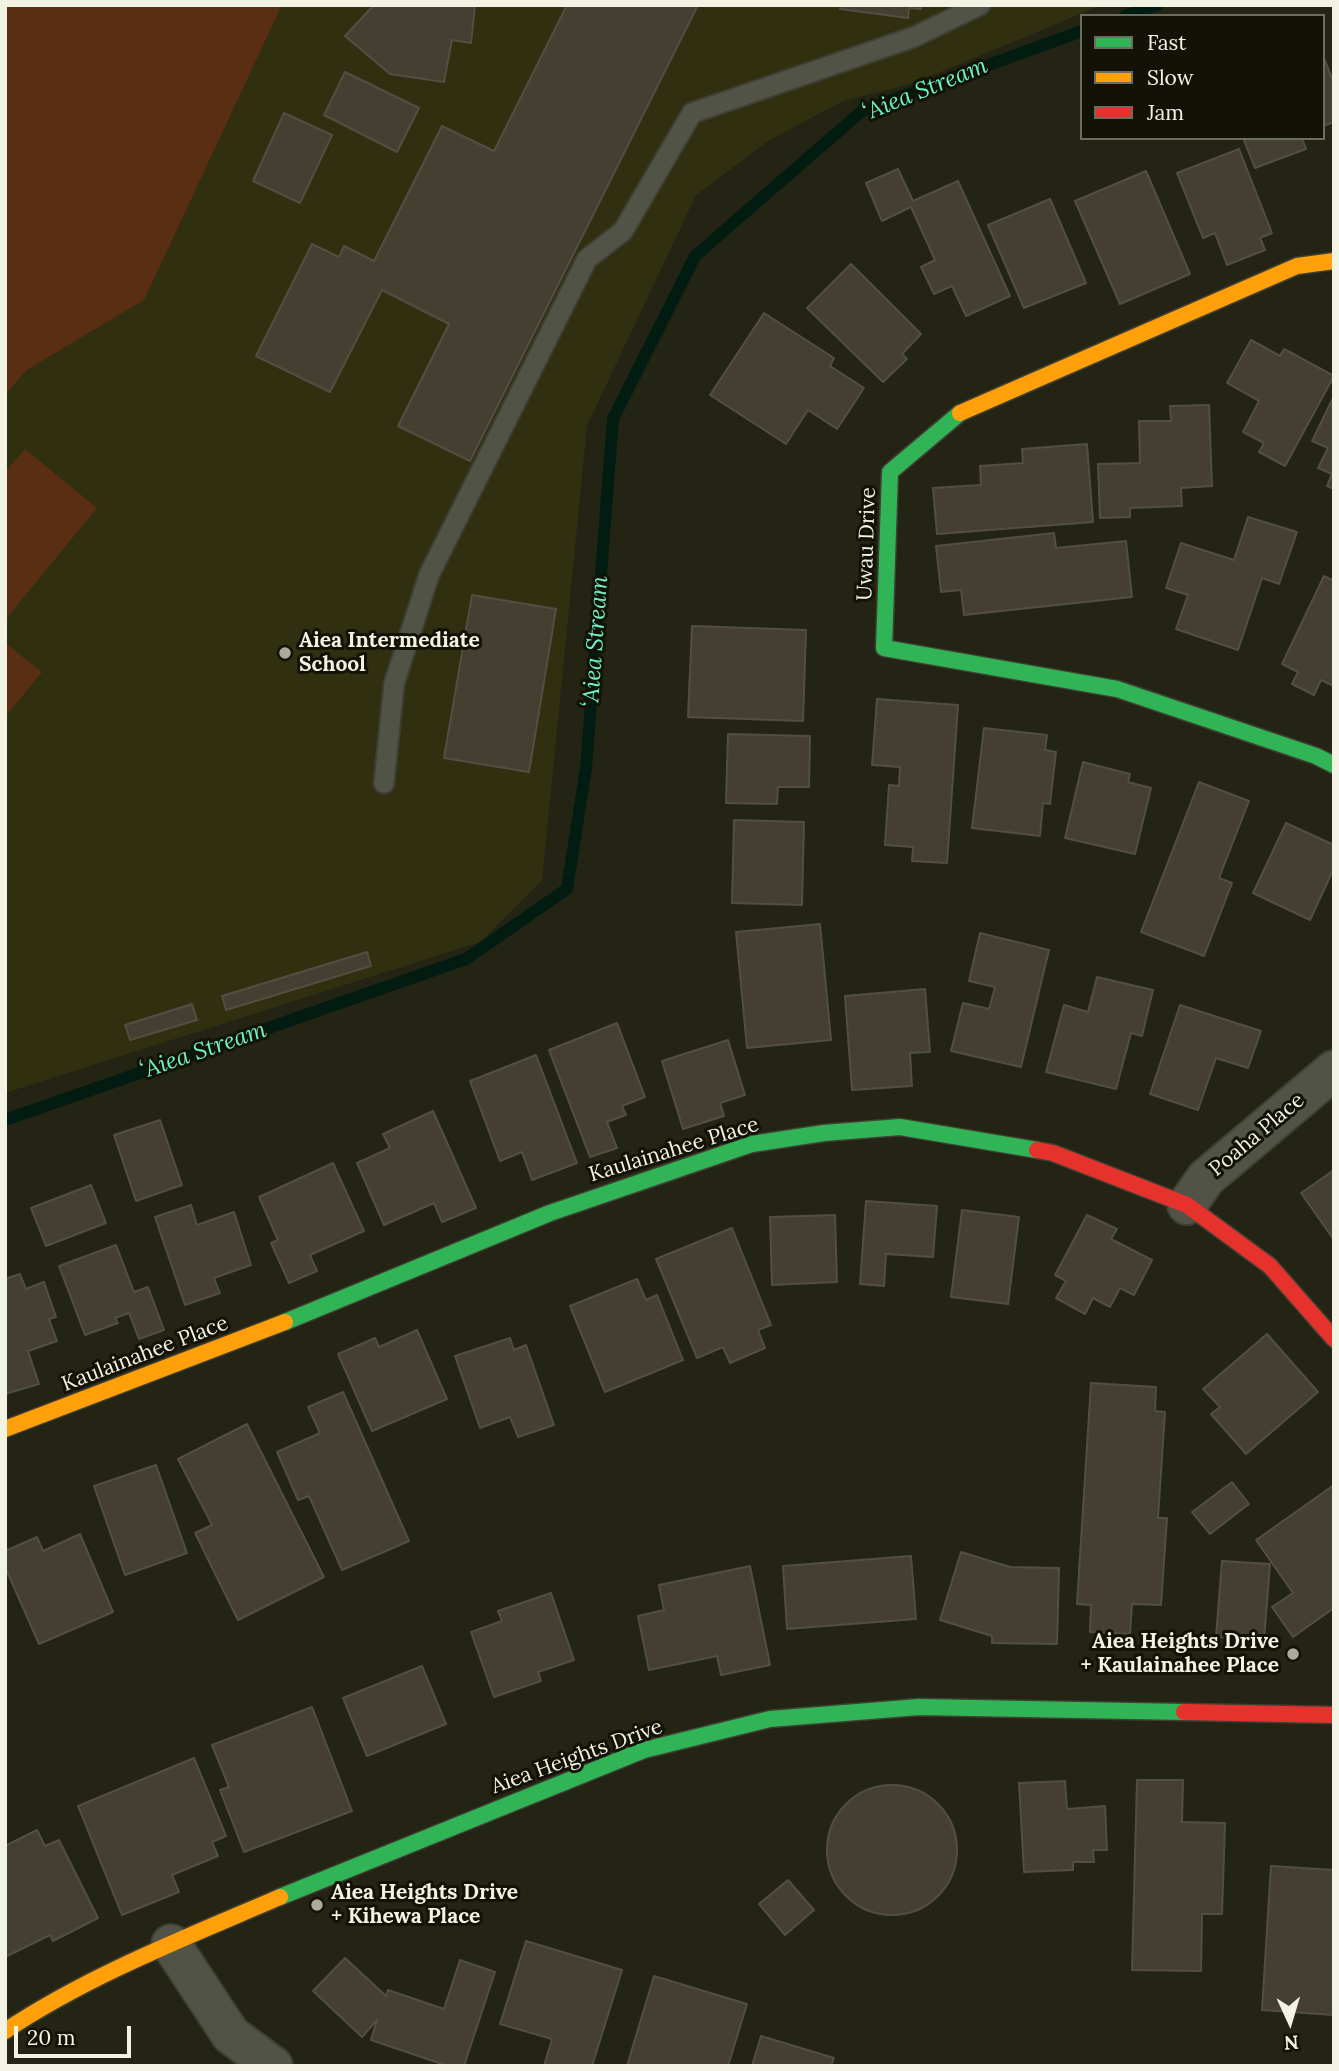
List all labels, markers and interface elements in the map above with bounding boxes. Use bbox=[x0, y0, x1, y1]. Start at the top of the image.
legend bbox=[1080, 14, 1325, 140]
text: Fast bbox=[1147, 29, 1186, 56]
water label: ʻAiea Stream bbox=[858, 52, 992, 128]
text: Slow bbox=[1147, 64, 1194, 91]
text: Jam bbox=[1147, 99, 1184, 126]
street label: Uwau Drive bbox=[852, 487, 882, 601]
water label: ʻAiea Stream bbox=[578, 575, 614, 709]
place label: Aiea Intermediate School bbox=[299, 628, 480, 678]
marker: Aiea Intermediate School bbox=[277, 645, 293, 661]
water label: ʻAiea Stream bbox=[136, 1016, 270, 1086]
street label: Poaha Place bbox=[1204, 1088, 1310, 1182]
street label: Kaulainahee Place bbox=[586, 1112, 762, 1188]
street label: Kaulainahee Place bbox=[58, 1311, 232, 1397]
place label: Aiea Heights Drive + Kaulainahee Place bbox=[1081, 1629, 1279, 1679]
marker: Aiea Heights Drive + Kaulainahee Place bbox=[1285, 1646, 1301, 1662]
street label: Aiea Heights Drive bbox=[488, 1714, 666, 1800]
place label: Aiea Heights Drive + Kihewa Place bbox=[331, 1880, 518, 1930]
marker: Aiea Heights Drive + Kihewa Place bbox=[309, 1897, 325, 1913]
north arrow bbox=[1255, 1987, 1325, 2057]
scale bar bbox=[18, 2011, 135, 2056]
text: 20 m bbox=[27, 2024, 76, 2051]
text: N bbox=[1283, 2030, 1300, 2055]

